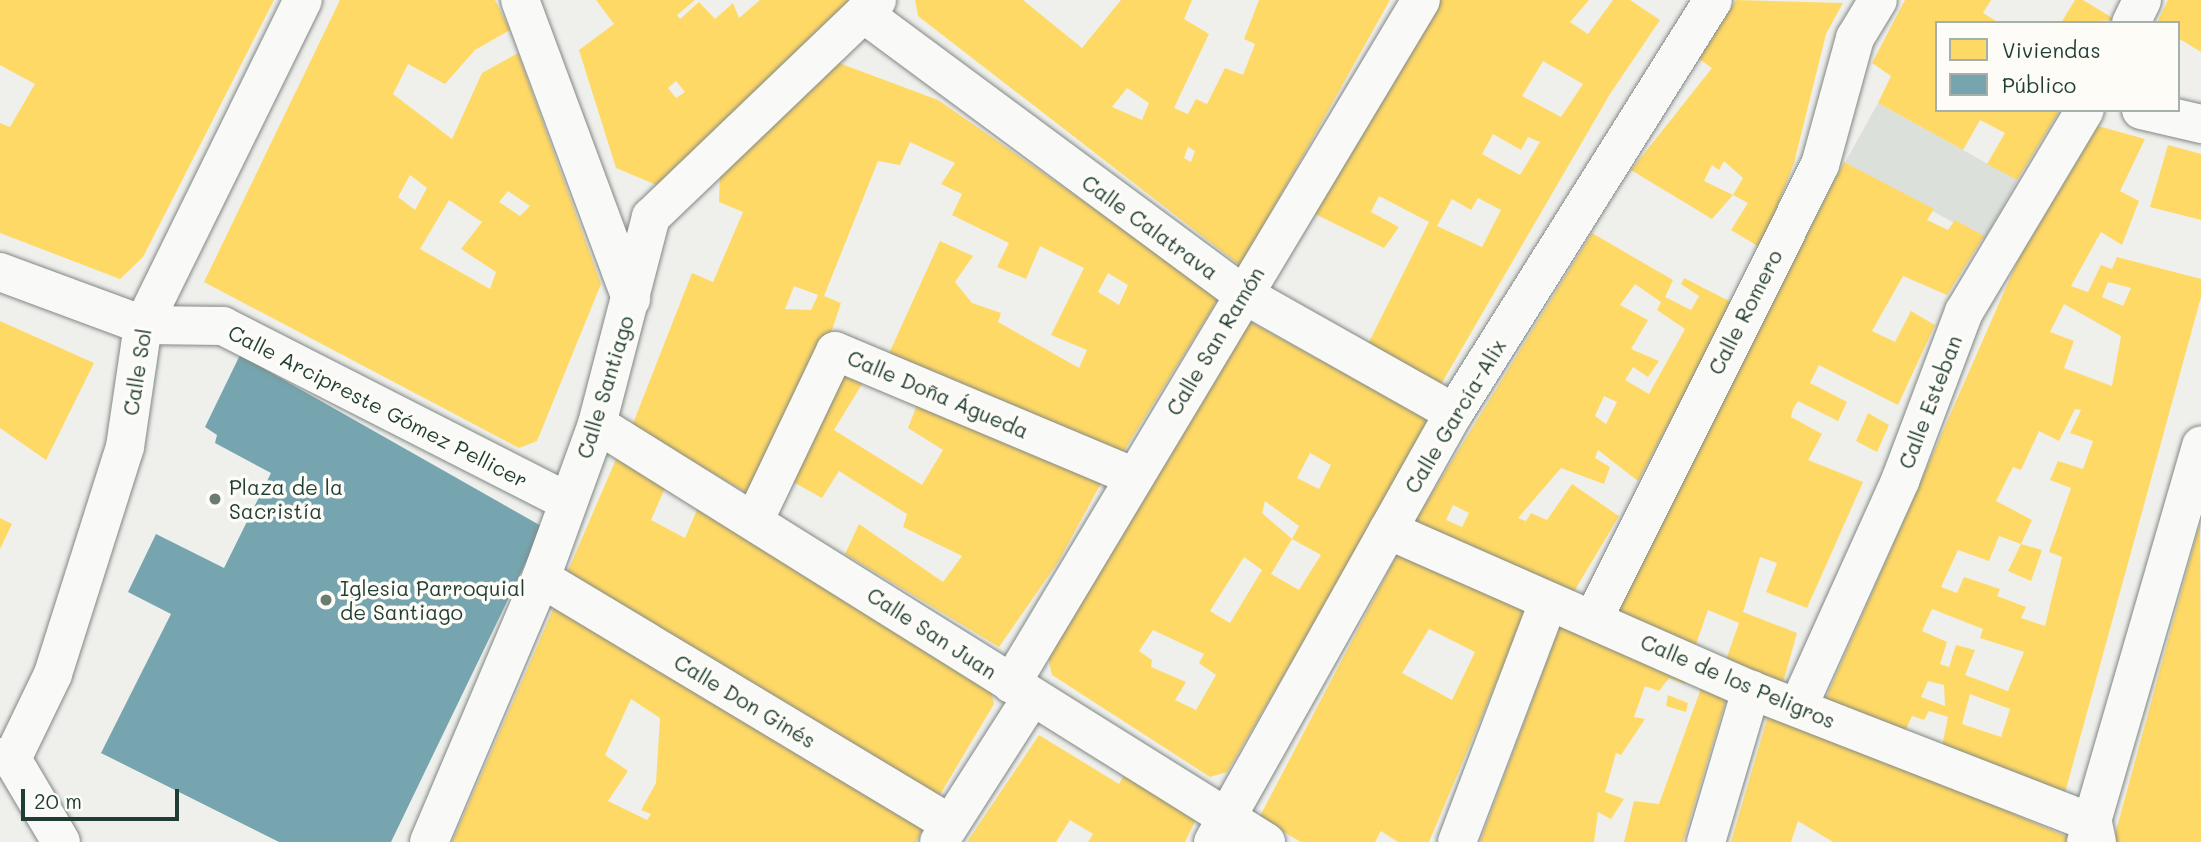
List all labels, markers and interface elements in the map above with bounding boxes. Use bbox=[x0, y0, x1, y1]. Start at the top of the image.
legend bbox=[1935, 21, 2180, 112]
text: Viviendas bbox=[2002, 36, 2101, 63]
text: Público bbox=[2002, 71, 2076, 98]
street label: Calle Calatrava bbox=[1077, 169, 1223, 285]
street label: Calle Romero bbox=[1703, 245, 1787, 379]
street label: Calle San Ramón bbox=[1161, 262, 1269, 420]
street label: Calle Santiago bbox=[571, 312, 639, 462]
street label: Calle Arcipreste Gómez Pellicer bbox=[224, 319, 532, 493]
street label: Calle Sol bbox=[118, 327, 156, 417]
street label: Calle Esteban bbox=[1893, 332, 1967, 472]
street label: Calle García-Alix bbox=[1399, 334, 1511, 498]
street label: Calle Doña Águeda bbox=[844, 344, 1032, 444]
place label: Plaza de la Sacristía bbox=[229, 474, 343, 524]
marker: Plaza de la Sacristía bbox=[207, 491, 223, 507]
place label: Iglesia Parroquial de Santiago bbox=[340, 575, 525, 625]
street label: Calle San Juan bbox=[863, 582, 1001, 684]
marker: Iglesia Parroquial de Santiago bbox=[318, 592, 334, 608]
street label: Calle de los Peligros bbox=[1637, 629, 1839, 733]
street label: Calle Don Ginés bbox=[670, 649, 820, 753]
scale bar bbox=[24, 776, 182, 820]
text: 20 m bbox=[34, 787, 82, 814]

